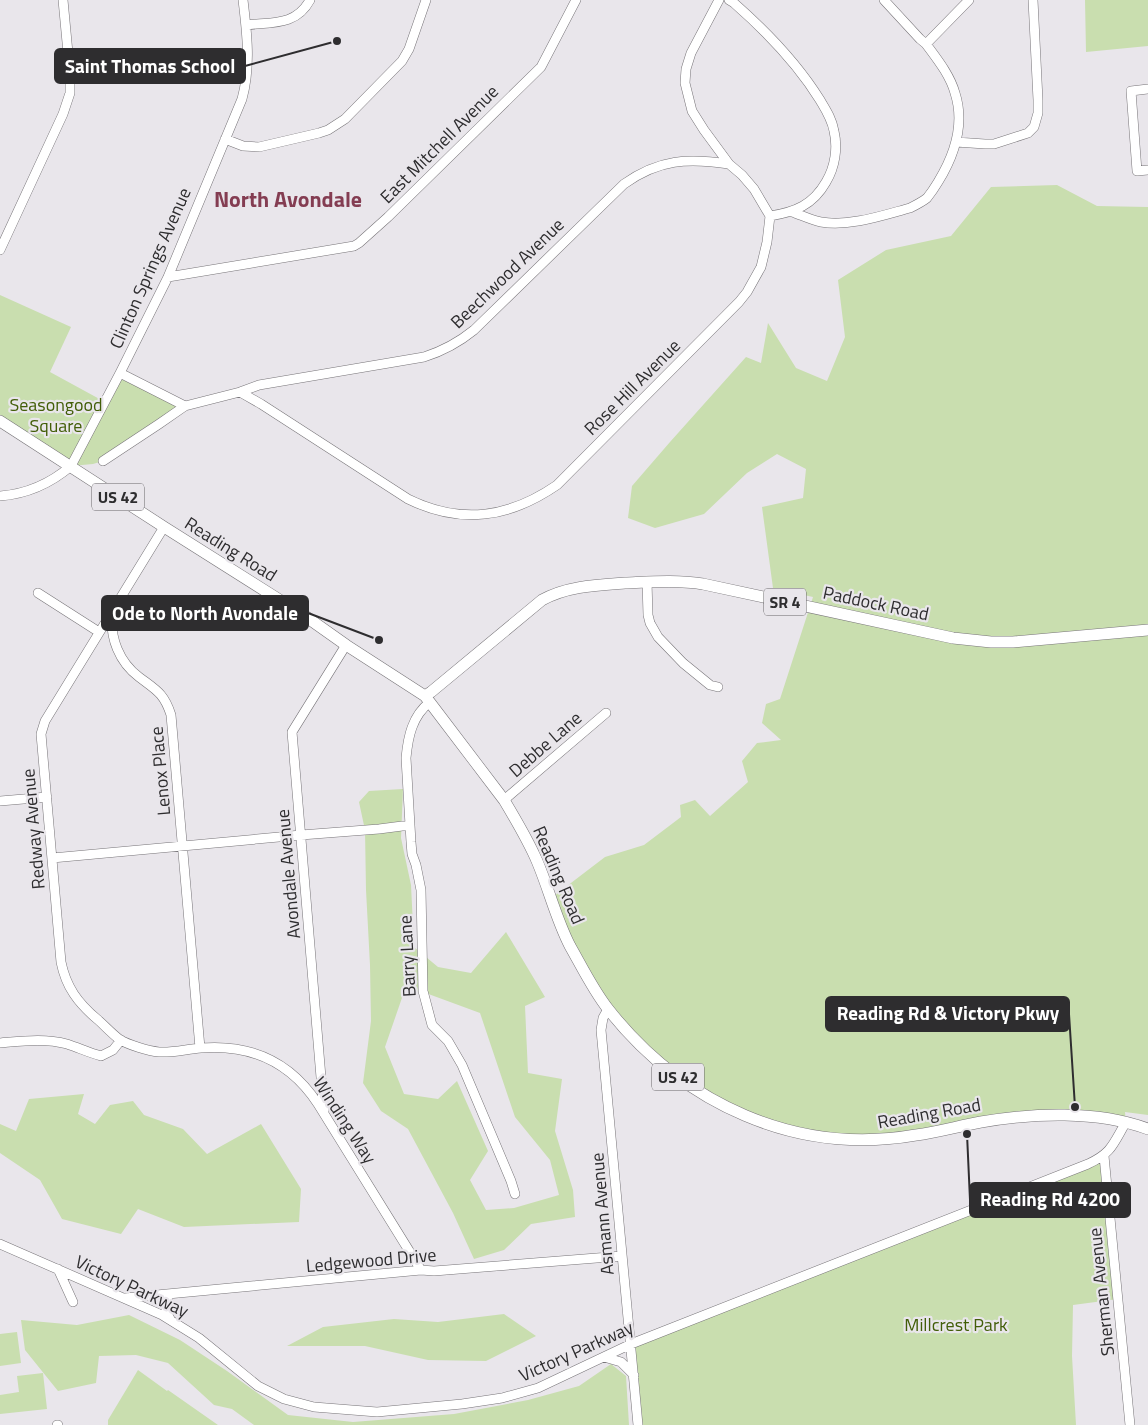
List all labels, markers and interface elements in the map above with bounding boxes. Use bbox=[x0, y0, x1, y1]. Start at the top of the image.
callout: Saint Thomas School bbox=[55, 49, 245, 83]
text: Saint Thomas School bbox=[65, 51, 235, 80]
street label: East Mitchell Avenue bbox=[374, 79, 504, 209]
district label: North Avondale bbox=[214, 182, 362, 216]
street label: Clinton Springs Avenue bbox=[102, 183, 198, 353]
street label: Beechwood Avenue bbox=[444, 211, 570, 335]
street label: Rose Hill Avenue bbox=[578, 333, 686, 441]
park label: Seasongood Square bbox=[9, 391, 103, 439]
road number: US 42 bbox=[92, 484, 144, 511]
street label: Reading Road bbox=[180, 510, 282, 588]
street label: Paddock Road bbox=[821, 579, 931, 627]
road number: SR 4 bbox=[764, 588, 806, 616]
callout: Ode to North Avondale bbox=[102, 596, 308, 630]
text: Ode to North Avondale bbox=[112, 598, 298, 627]
street label: Debbe Lane bbox=[503, 705, 587, 783]
street label: Lenox Place bbox=[143, 725, 177, 817]
street label: Redway Avenue bbox=[14, 768, 52, 890]
street label: Avondale Avenue bbox=[269, 808, 307, 940]
street label: Reading Road bbox=[526, 822, 592, 928]
street label: Barry Lane bbox=[391, 915, 423, 997]
callout: Reading Rd & Victory Pkwy bbox=[826, 997, 1069, 1031]
text: Reading Rd & Victory Pkwy bbox=[837, 998, 1060, 1027]
road number: US 42 bbox=[652, 1064, 704, 1090]
street label: Winding Way bbox=[307, 1071, 384, 1169]
street label: Reading Road bbox=[875, 1091, 983, 1135]
street label: Asmann Avenue bbox=[583, 1152, 621, 1276]
callout: Reading Rd 4200 bbox=[970, 1183, 1130, 1217]
text: Reading Rd 4200 bbox=[980, 1184, 1120, 1213]
street label: Sherman Avenue bbox=[1081, 1227, 1121, 1357]
street label: Ledgewood Drive bbox=[305, 1241, 437, 1279]
street label: Victory Parkway bbox=[71, 1248, 194, 1324]
park label: Millcrest Park bbox=[904, 1311, 1008, 1338]
street label: Victory Parkway bbox=[514, 1314, 638, 1388]

